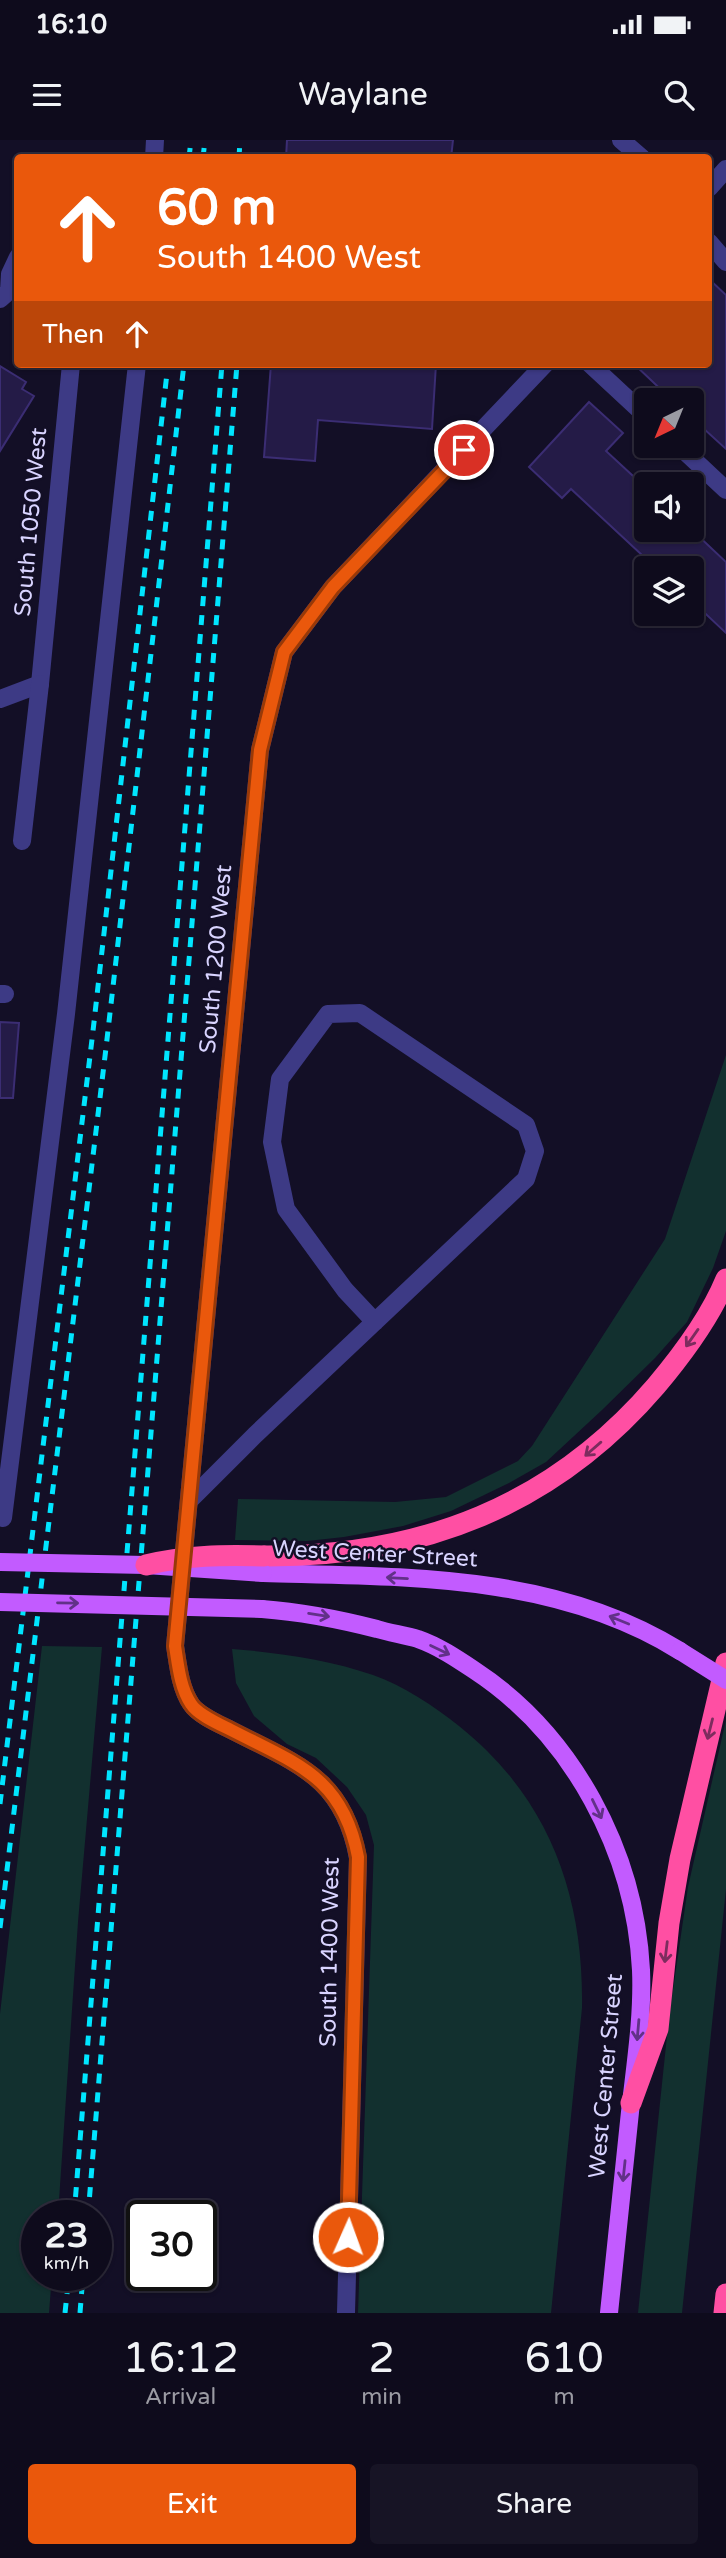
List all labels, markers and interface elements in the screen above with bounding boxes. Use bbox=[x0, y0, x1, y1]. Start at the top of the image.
text: 16:10 bbox=[35, 9, 107, 40]
icon: menu bbox=[28, 76, 66, 114]
text: Waylane bbox=[298, 76, 428, 114]
icon: search bbox=[660, 76, 698, 114]
text: 60 m bbox=[157, 179, 276, 238]
icon: ahead bbox=[42, 182, 133, 273]
text: South 1400 West bbox=[157, 239, 421, 277]
icon: ahead bbox=[118, 315, 156, 353]
text: Then bbox=[42, 319, 104, 350]
north arrow bbox=[634, 388, 704, 458]
map controls bbox=[634, 388, 704, 626]
pin bbox=[434, 420, 494, 480]
street label: South 1050 West bbox=[9, 426, 53, 618]
icon: arrive bbox=[445, 431, 483, 469]
button: sound bbox=[634, 472, 704, 542]
button: layers bbox=[634, 556, 704, 626]
street label: South 1200 West bbox=[194, 863, 238, 1055]
one-way arrow bbox=[685, 1328, 699, 1347]
one-way arrow bbox=[584, 1441, 602, 1457]
street label: West Center Street bbox=[272, 1535, 479, 1573]
one-way arrow bbox=[385, 1571, 408, 1584]
one-way arrow bbox=[56, 1597, 79, 1610]
one-way arrow bbox=[308, 1609, 330, 1622]
one-way arrow bbox=[608, 1613, 630, 1626]
one-way arrow bbox=[429, 1644, 450, 1658]
one-way arrow bbox=[703, 1717, 717, 1740]
one-way arrow bbox=[590, 1798, 604, 1819]
street label: South 1400 West bbox=[314, 1857, 346, 2047]
one-way arrow bbox=[659, 1940, 672, 1963]
street label: West Center Street bbox=[583, 1972, 629, 2180]
one-way arrow bbox=[632, 2018, 645, 2041]
one-way arrow bbox=[617, 2159, 630, 2182]
speed limit sign: 30 bbox=[126, 2200, 217, 2291]
position arrow bbox=[311, 2200, 385, 2274]
text: 23 bbox=[45, 2215, 88, 2257]
text: km/h bbox=[44, 2252, 89, 2274]
text: 16:12 bbox=[122, 2333, 239, 2384]
text: 2 bbox=[368, 2333, 395, 2384]
text: 610 bbox=[524, 2333, 604, 2384]
text: Arrival bbox=[145, 2383, 216, 2411]
text: min bbox=[361, 2383, 402, 2411]
text: m bbox=[553, 2383, 575, 2411]
button: Exit bbox=[28, 2464, 356, 2544]
button: Share bbox=[370, 2464, 698, 2544]

